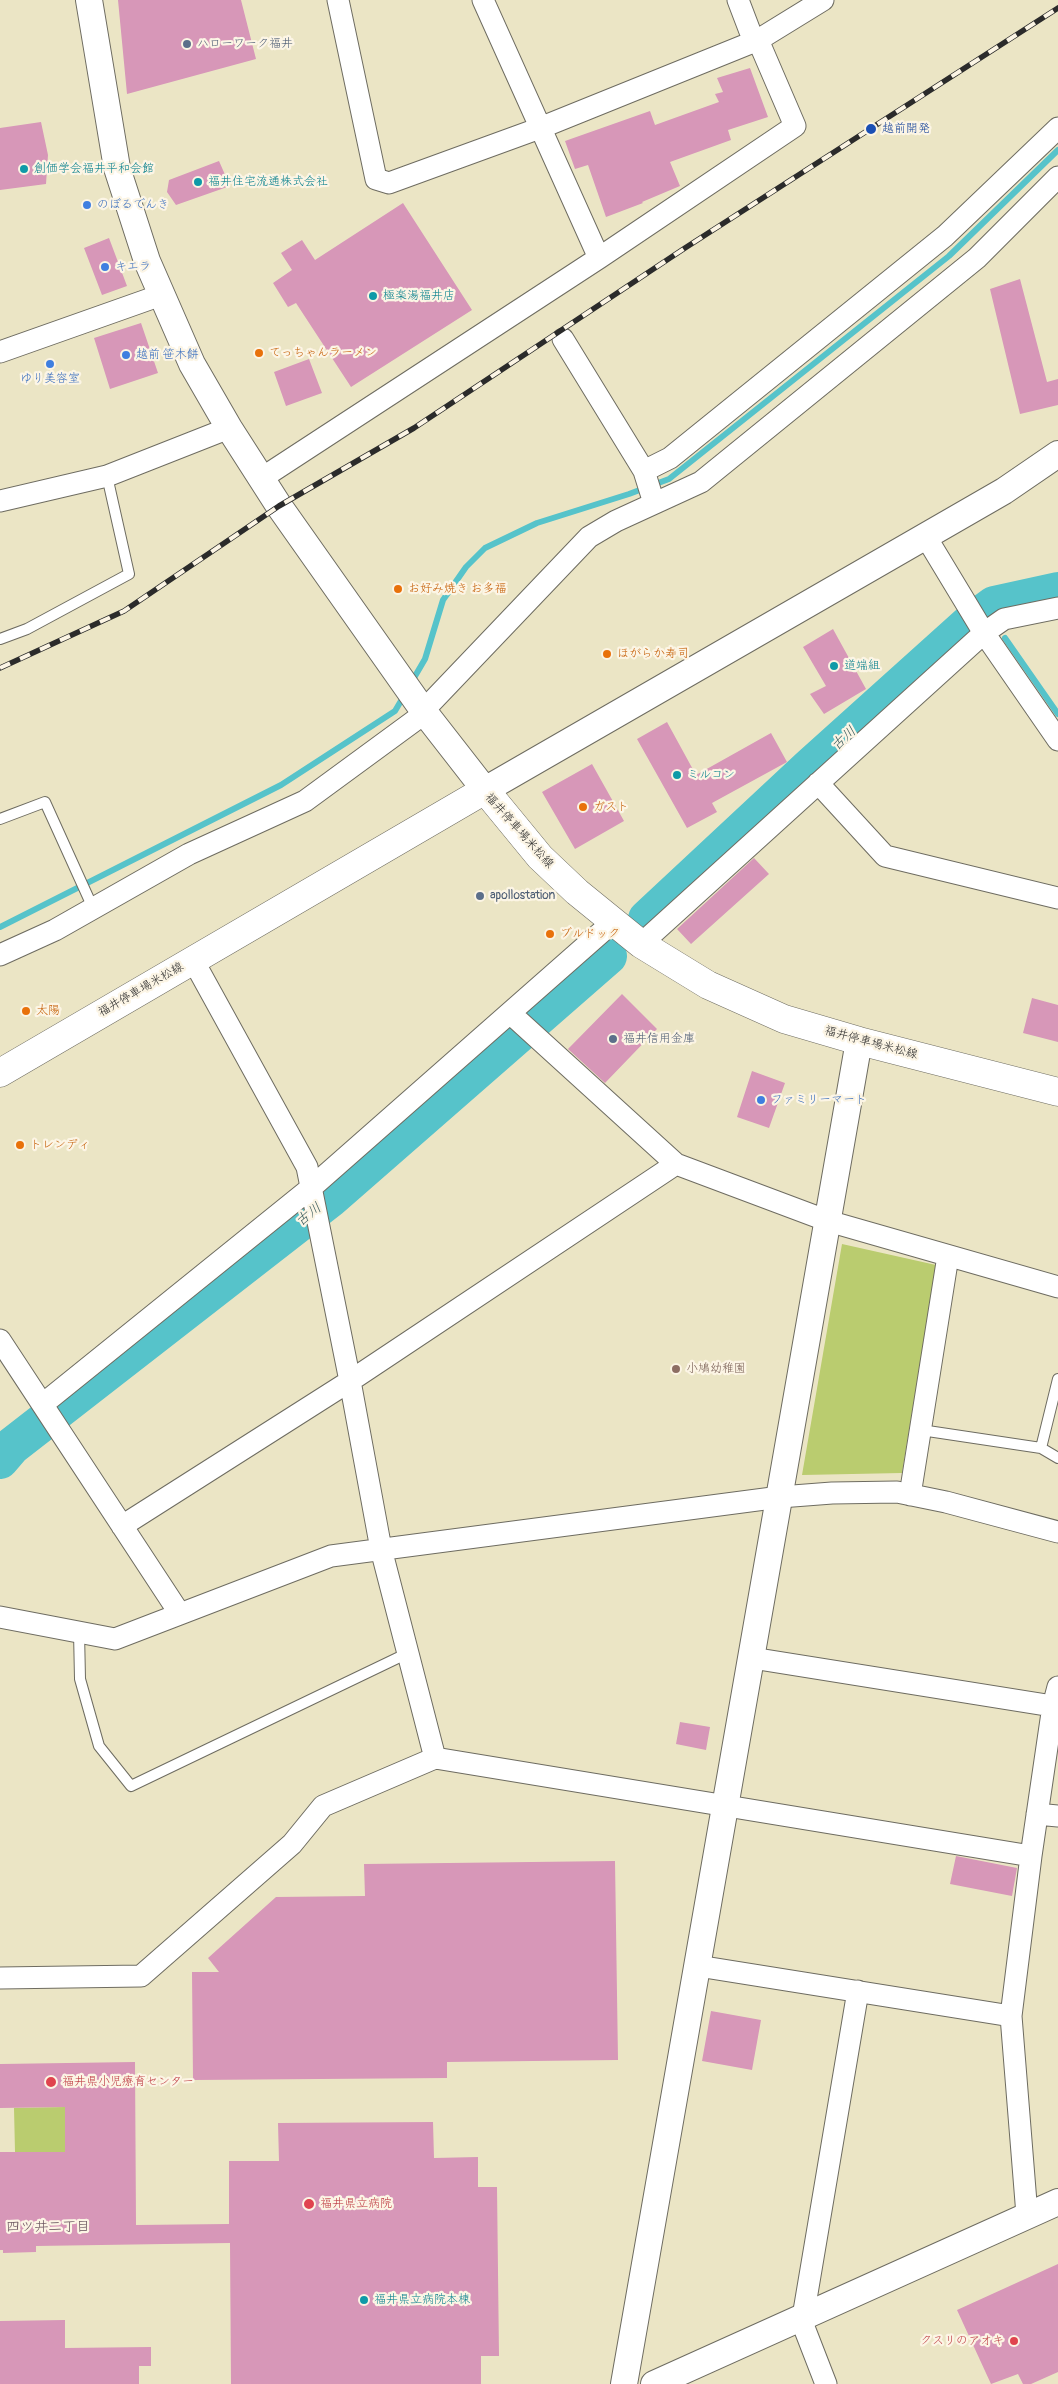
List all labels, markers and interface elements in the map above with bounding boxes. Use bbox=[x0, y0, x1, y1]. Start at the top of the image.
place label: ハローワーク福井 bbox=[197, 37, 293, 51]
marker: ハローワーク福井 bbox=[181, 38, 193, 50]
marker: 越前開発 bbox=[864, 122, 878, 136]
place label: 越前開発 bbox=[882, 122, 930, 136]
place label: 創価学会福井平和会館 bbox=[34, 162, 154, 176]
marker: 創価学会福井平和会館 bbox=[18, 163, 30, 175]
place label: 福井住宅流通株式会社 bbox=[208, 175, 328, 189]
marker: 福井住宅流通株式会社 bbox=[192, 176, 204, 188]
place label: のぼるでんき bbox=[97, 198, 169, 212]
marker: のぼるでんき bbox=[81, 199, 93, 211]
place label: キエラ bbox=[115, 260, 151, 274]
marker: キエラ bbox=[99, 261, 111, 273]
place label: 極楽湯福井店 bbox=[383, 289, 455, 303]
marker: 極楽湯福井店 bbox=[367, 290, 379, 302]
place label: てっちゃんラーメン bbox=[269, 346, 377, 360]
marker: てっちゃんラーメン bbox=[253, 347, 265, 359]
place label: 越前 笹木餅 bbox=[136, 348, 199, 362]
marker: 越前 笹木餅 bbox=[120, 349, 132, 361]
marker: ゆり美容室 bbox=[44, 358, 56, 370]
place label: ゆり美容室 bbox=[20, 372, 80, 386]
place label: お好み焼き お多福 bbox=[408, 582, 507, 596]
marker: お好み焼き お多福 bbox=[392, 583, 404, 595]
place label: ほがらか寿司 bbox=[617, 647, 689, 661]
marker: ほがらか寿司 bbox=[601, 648, 613, 660]
place label: 道端組 bbox=[844, 659, 880, 673]
marker: 道端組 bbox=[828, 660, 840, 672]
water label: 古川 bbox=[828, 723, 860, 755]
place label: ミルコン bbox=[687, 768, 735, 782]
marker: ミルコン bbox=[671, 769, 683, 781]
street label: 福井停車場米松線 bbox=[482, 791, 556, 871]
place label: ガスト bbox=[593, 800, 629, 814]
marker: ガスト bbox=[577, 801, 589, 813]
place label: apollostation bbox=[490, 889, 555, 903]
marker: apollostation bbox=[474, 890, 486, 902]
place label: ブルドック bbox=[560, 927, 620, 941]
marker: ブルドック bbox=[544, 928, 556, 940]
street label: 福井停車場米松線 bbox=[96, 960, 186, 1020]
place label: 太陽 bbox=[36, 1004, 60, 1018]
marker: 太陽 bbox=[20, 1005, 32, 1017]
street label: 福井停車場米松線 bbox=[823, 1024, 919, 1062]
place label: 福井信用金庫 bbox=[623, 1032, 695, 1046]
marker: 福井信用金庫 bbox=[607, 1033, 619, 1045]
place label: ファミリーマート bbox=[771, 1093, 867, 1107]
marker: ファミリーマート bbox=[755, 1094, 767, 1106]
place label: トレンディ bbox=[30, 1138, 90, 1152]
marker: トレンディ bbox=[14, 1139, 26, 1151]
water label: 古川 bbox=[293, 1200, 325, 1230]
place label: 小鳩幼稚園 bbox=[686, 1362, 746, 1376]
marker: 小鳩幼稚園 bbox=[670, 1363, 682, 1375]
marker: 福井県小児療育センター bbox=[44, 2075, 58, 2089]
place label: 福井県小児療育センター bbox=[62, 2075, 194, 2089]
marker: 福井県立病院 bbox=[302, 2197, 316, 2211]
place label: 福井県立病院 bbox=[320, 2197, 392, 2211]
district label: 四ツ井二丁目 bbox=[6, 2219, 90, 2235]
place label: 福井県立病院本棟 bbox=[374, 2293, 470, 2307]
marker: 福井県立病院本棟 bbox=[358, 2294, 370, 2306]
place label: クスリのアオキ bbox=[920, 2334, 1004, 2348]
marker: クスリのアオキ bbox=[1008, 2335, 1020, 2347]

